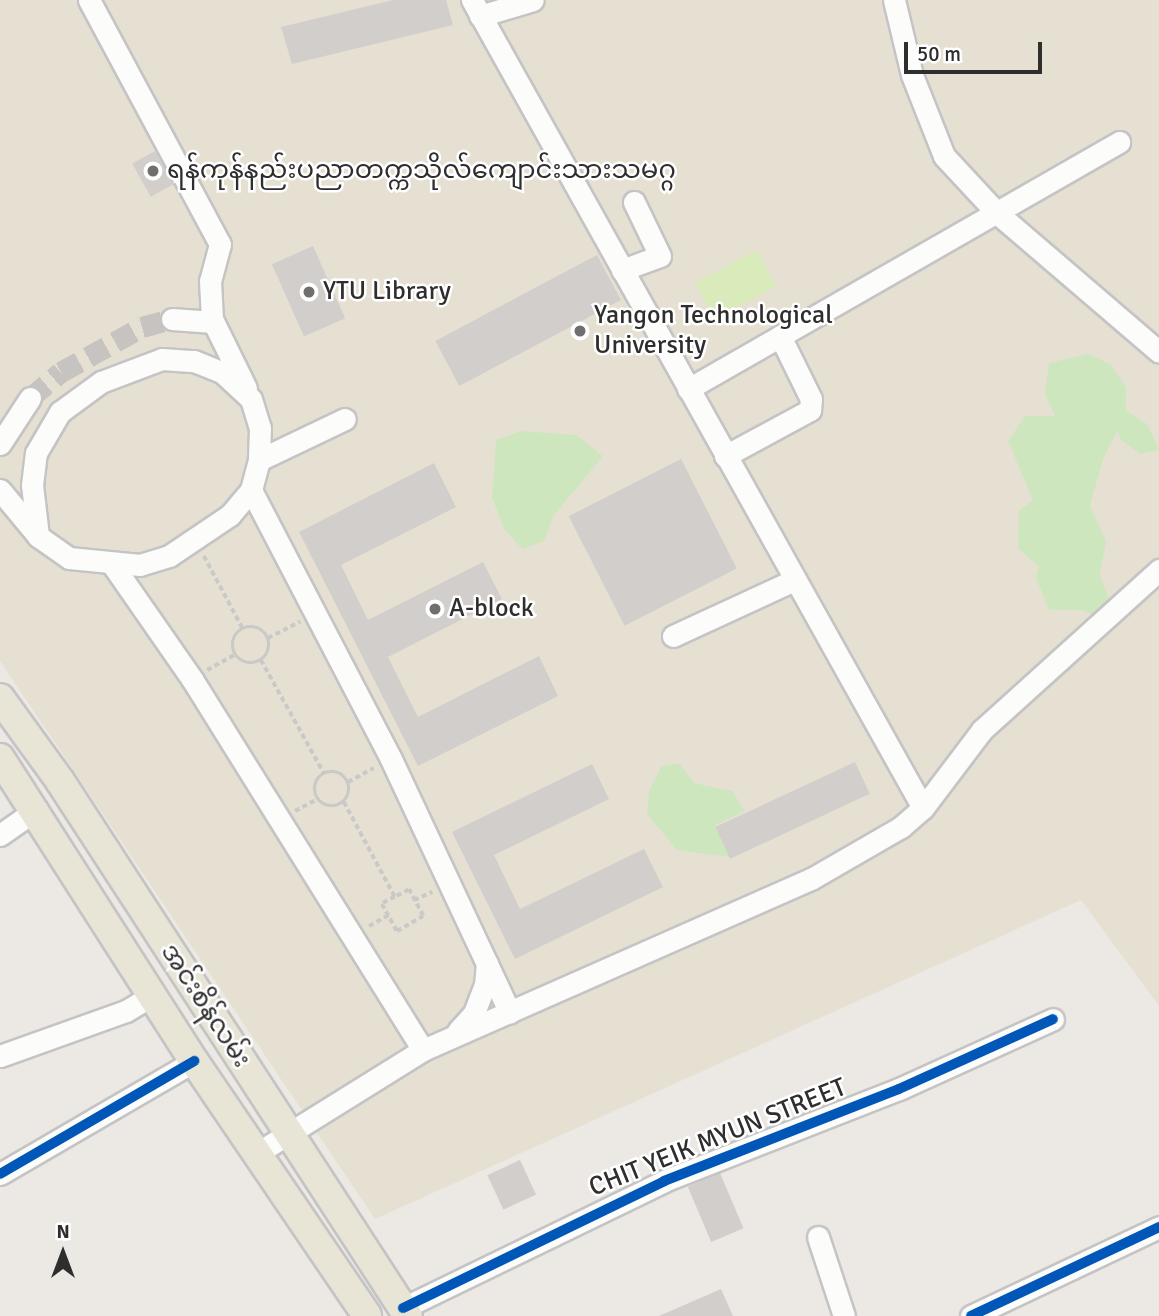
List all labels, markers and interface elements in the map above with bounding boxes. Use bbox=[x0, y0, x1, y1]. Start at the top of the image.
scale bar bbox=[907, 28, 1045, 72]
text: 50 m bbox=[917, 41, 961, 67]
place label: ရန်ကုန်နည်းပညာတက္ကသိုလ်ကျောင်းသားသမဂ္ဂ bbox=[167, 155, 676, 187]
marker: ရန်ကုန်နည်းပညာတက္ကသိုလ်ကျောင်းသားသမဂ္ဂ bbox=[145, 163, 161, 179]
place label: YTU Library bbox=[323, 276, 451, 308]
marker: YTU Library bbox=[301, 284, 317, 300]
place label: Yangon Technological University bbox=[594, 300, 833, 362]
marker: Yangon Technological University bbox=[572, 323, 588, 339]
place label: A-block bbox=[449, 593, 534, 625]
marker: A-block bbox=[427, 601, 443, 617]
street label: အင်းစိန်လမ်း bbox=[153, 938, 257, 1074]
street label: CHIT YEIK MYUN STREET bbox=[585, 1072, 851, 1204]
north arrow bbox=[28, 1218, 98, 1288]
text: N bbox=[56, 1220, 70, 1244]

